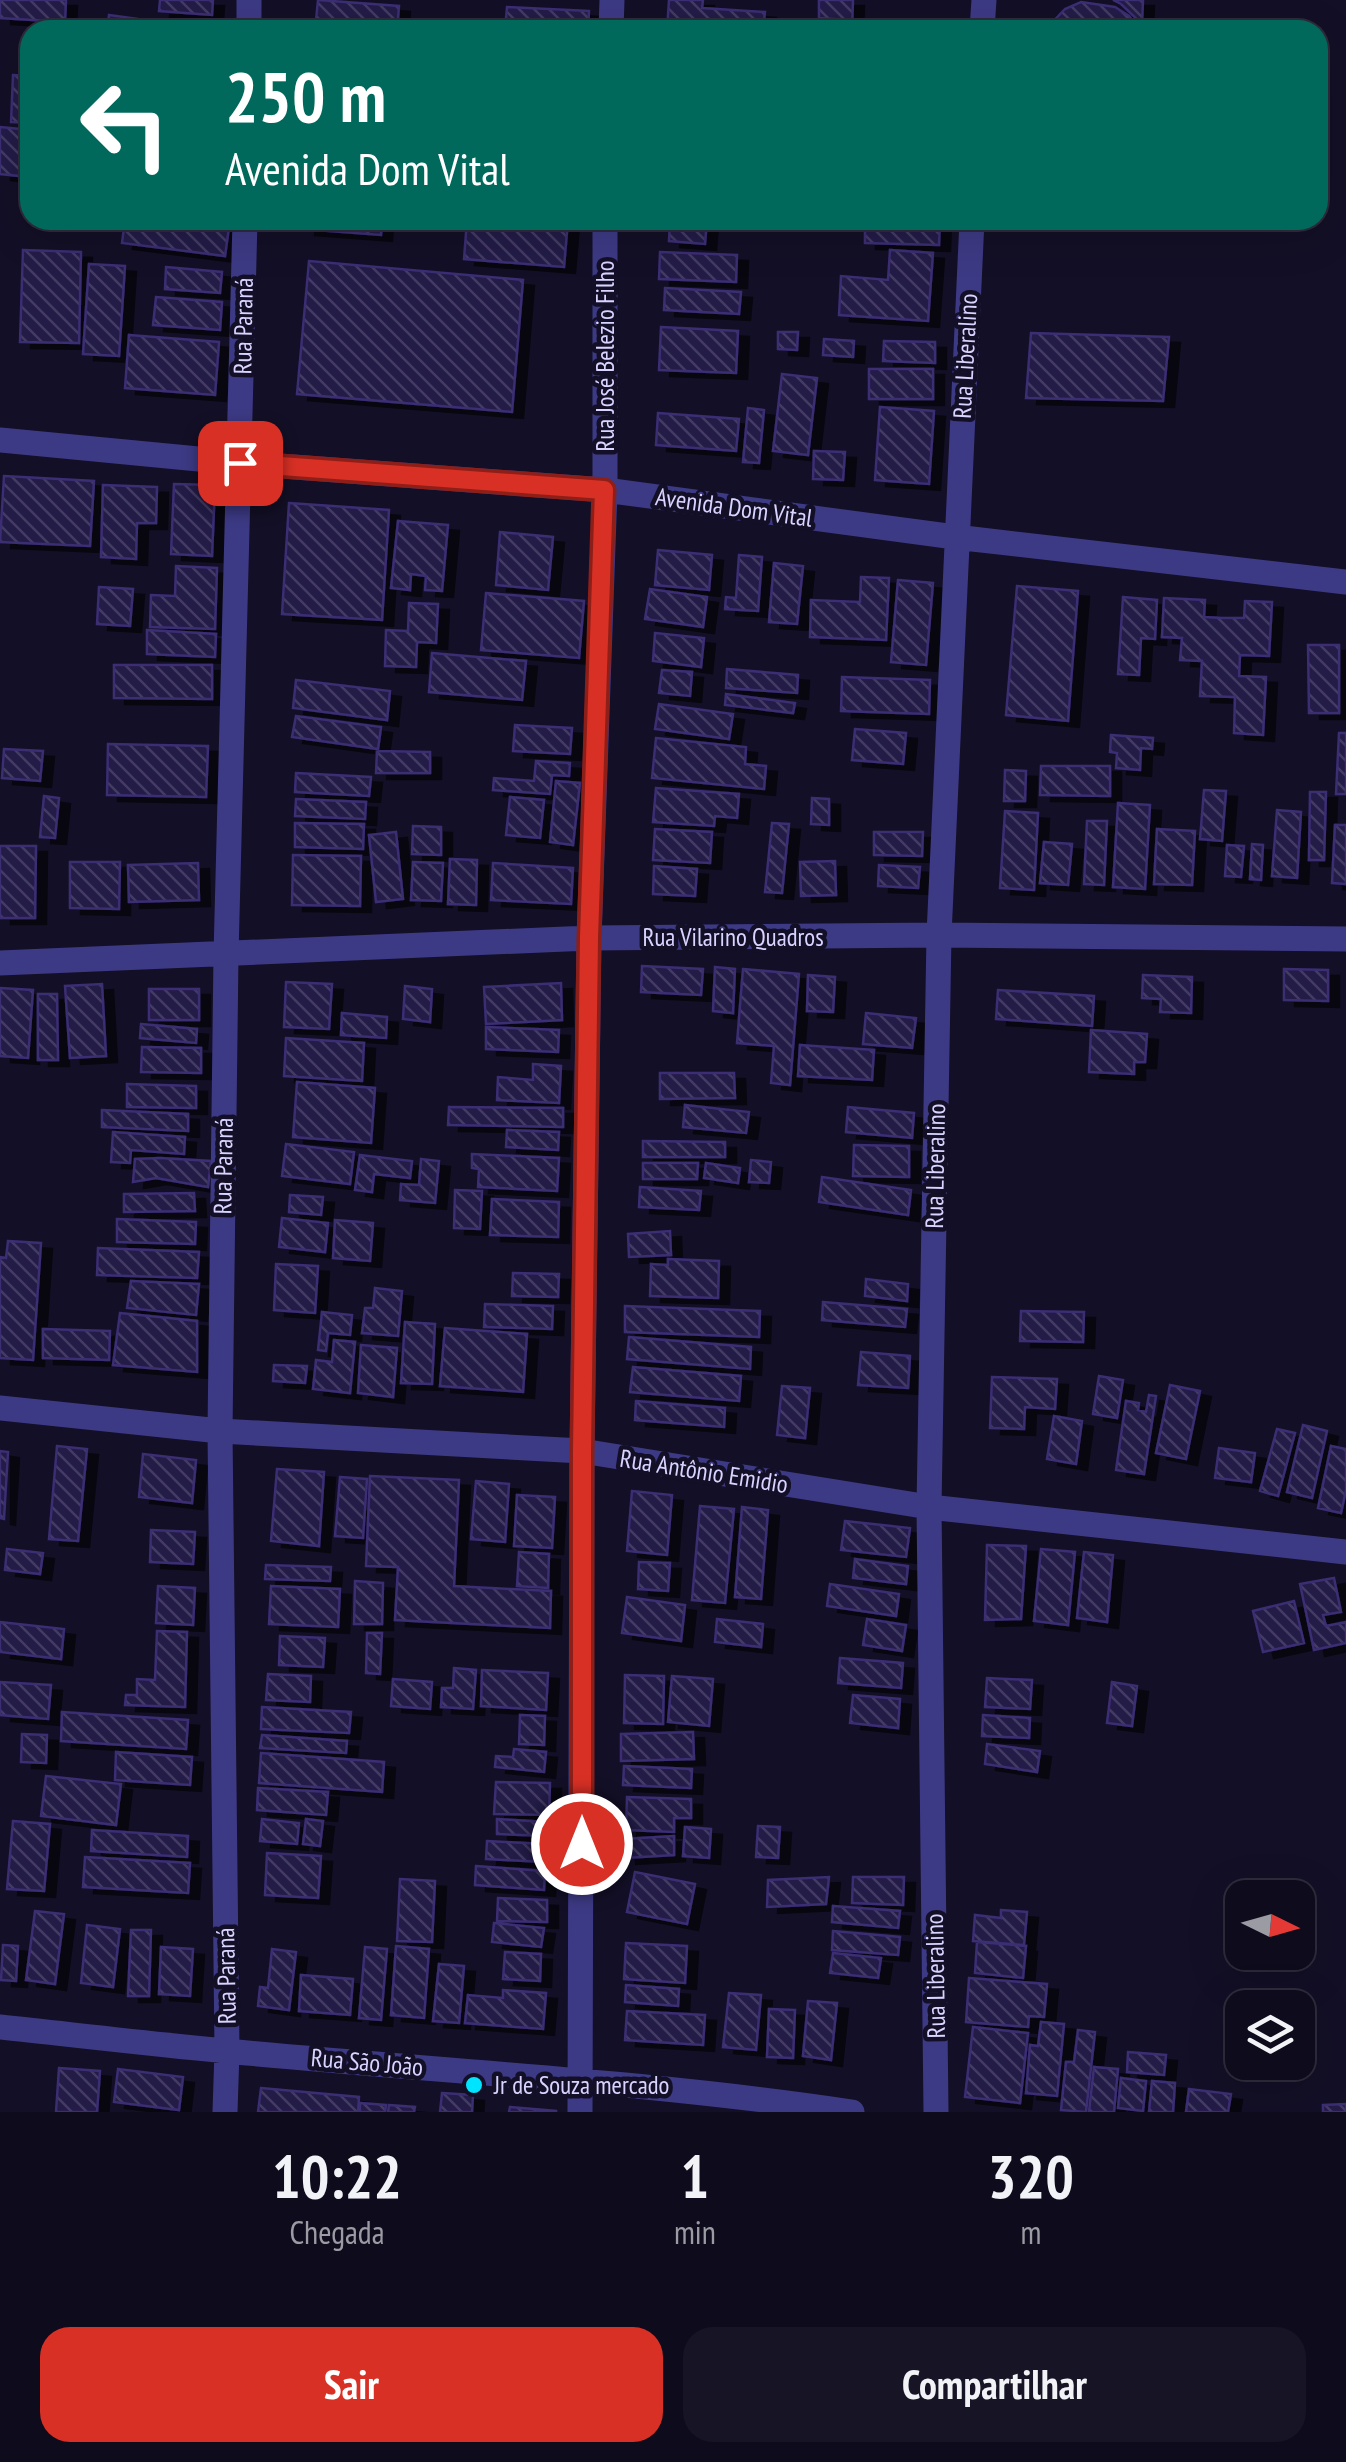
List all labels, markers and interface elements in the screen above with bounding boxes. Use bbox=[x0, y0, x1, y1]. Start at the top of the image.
text: 250 m bbox=[225, 51, 386, 141]
icon: left bbox=[60, 60, 190, 190]
text: Avenida Dom Vital bbox=[225, 139, 510, 197]
street label: Rua José Belezio Filho bbox=[589, 260, 621, 452]
street label: Rua Paraná bbox=[226, 277, 260, 375]
street label: Rua Liberalino bbox=[946, 293, 984, 419]
pin bbox=[198, 421, 283, 506]
icon: arrive bbox=[213, 436, 268, 491]
street label: Avenida Dom Vital bbox=[653, 480, 815, 534]
street label: Rua Vilarino Quadros bbox=[642, 921, 824, 953]
street label: Rua Liberalino bbox=[918, 1103, 952, 1229]
street label: Rua Paraná bbox=[206, 1117, 240, 1215]
street label: Rua Antônio Emidio bbox=[618, 1442, 790, 1500]
position arrow bbox=[530, 1792, 634, 1896]
north arrow bbox=[1225, 1880, 1315, 1970]
map controls bbox=[1225, 1880, 1315, 2080]
street label: Rua Liberalino bbox=[918, 1913, 952, 2039]
street label: Rua Paraná bbox=[209, 1927, 243, 2025]
button: layers bbox=[1225, 1990, 1315, 2080]
street label: Rua São João bbox=[310, 2041, 424, 2083]
place label: Jr de Souza mercado bbox=[493, 2069, 669, 2101]
marker: Jr de Souza mercado bbox=[463, 2074, 485, 2096]
text: 10:22 bbox=[272, 2137, 402, 2215]
text: 1 bbox=[681, 2137, 709, 2215]
text: 320 bbox=[988, 2137, 1074, 2215]
text: Chegada bbox=[289, 2211, 384, 2253]
text: min bbox=[674, 2211, 716, 2253]
text: m bbox=[1020, 2211, 1041, 2253]
button: Sair bbox=[40, 2327, 663, 2442]
button: Compartilhar bbox=[683, 2327, 1306, 2442]

